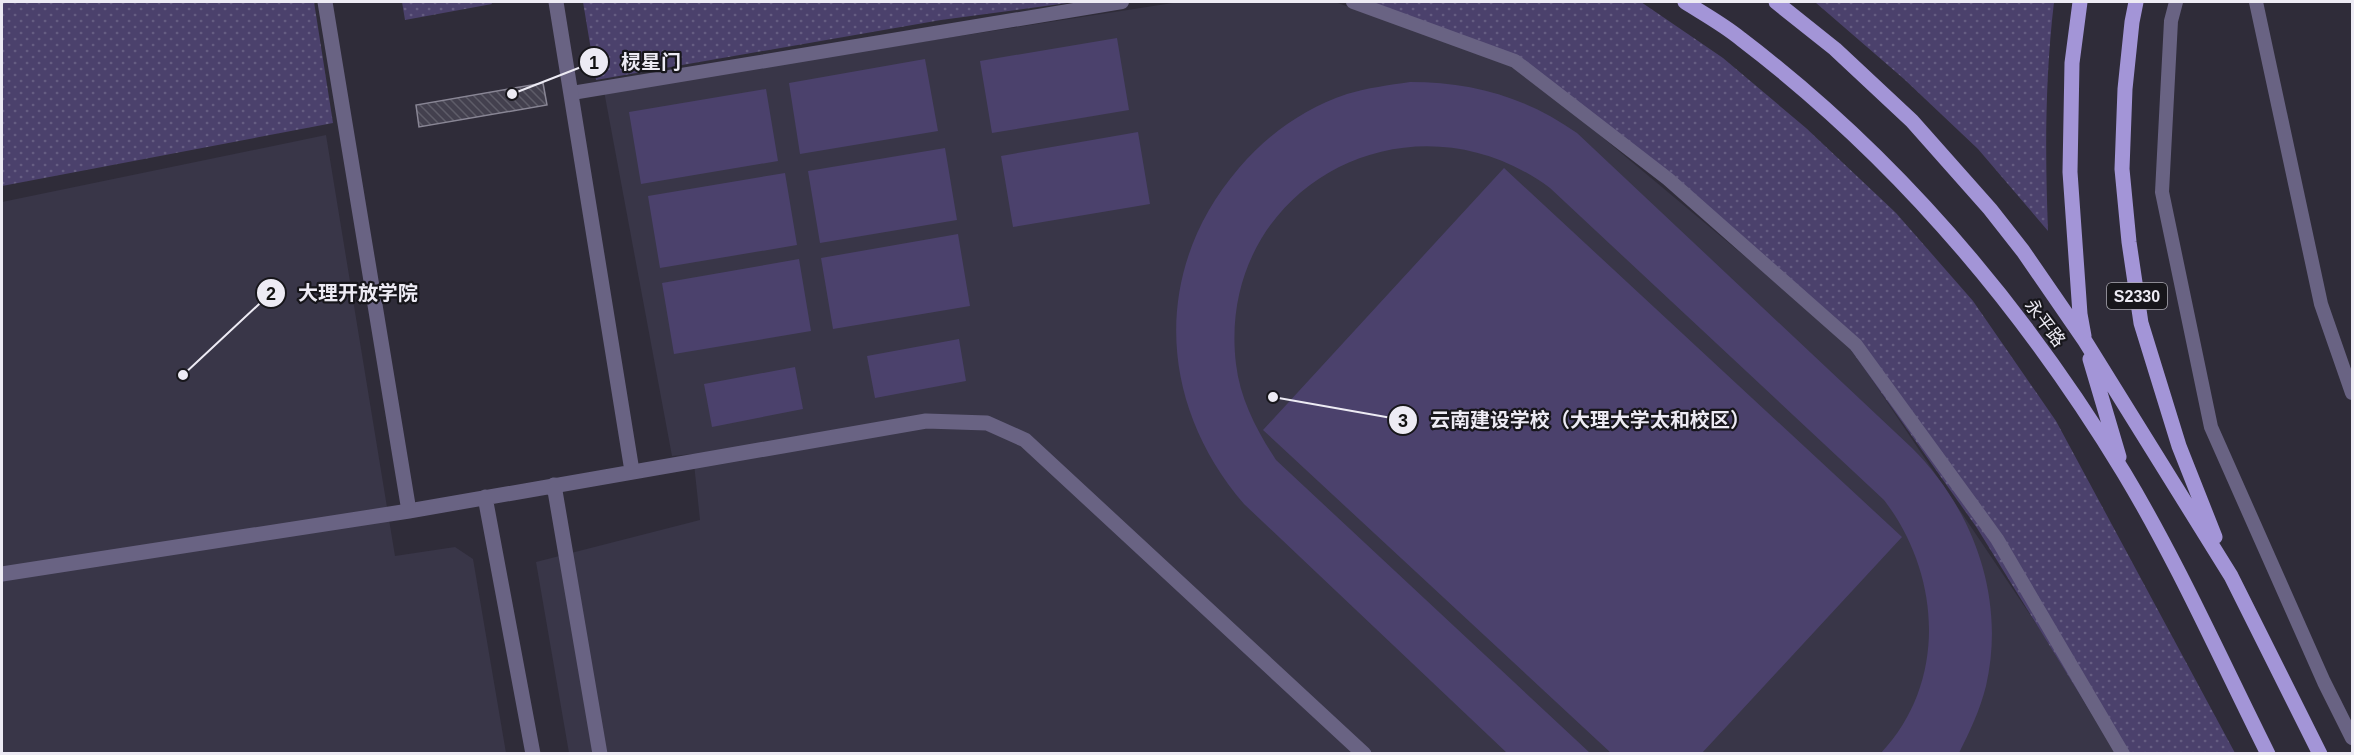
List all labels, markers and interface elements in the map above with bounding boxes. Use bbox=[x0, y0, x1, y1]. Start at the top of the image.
callout: 棂星门 bbox=[579, 43, 693, 81]
text: 棂星门 bbox=[621, 51, 681, 73]
text: 1 bbox=[589, 53, 599, 73]
callout: 大理开放学院 bbox=[256, 274, 430, 312]
text: 大理开放学院 bbox=[298, 282, 418, 304]
road number: S2330 bbox=[2107, 283, 2167, 309]
text: 2 bbox=[266, 284, 276, 304]
street label: 永平路 bbox=[2021, 295, 2069, 351]
callout: 云南建设学校（大理大学太和校区） bbox=[1388, 401, 1762, 439]
text: 云南建设学校（大理大学太和校区） bbox=[1430, 409, 1750, 431]
text: 3 bbox=[1398, 411, 1408, 431]

